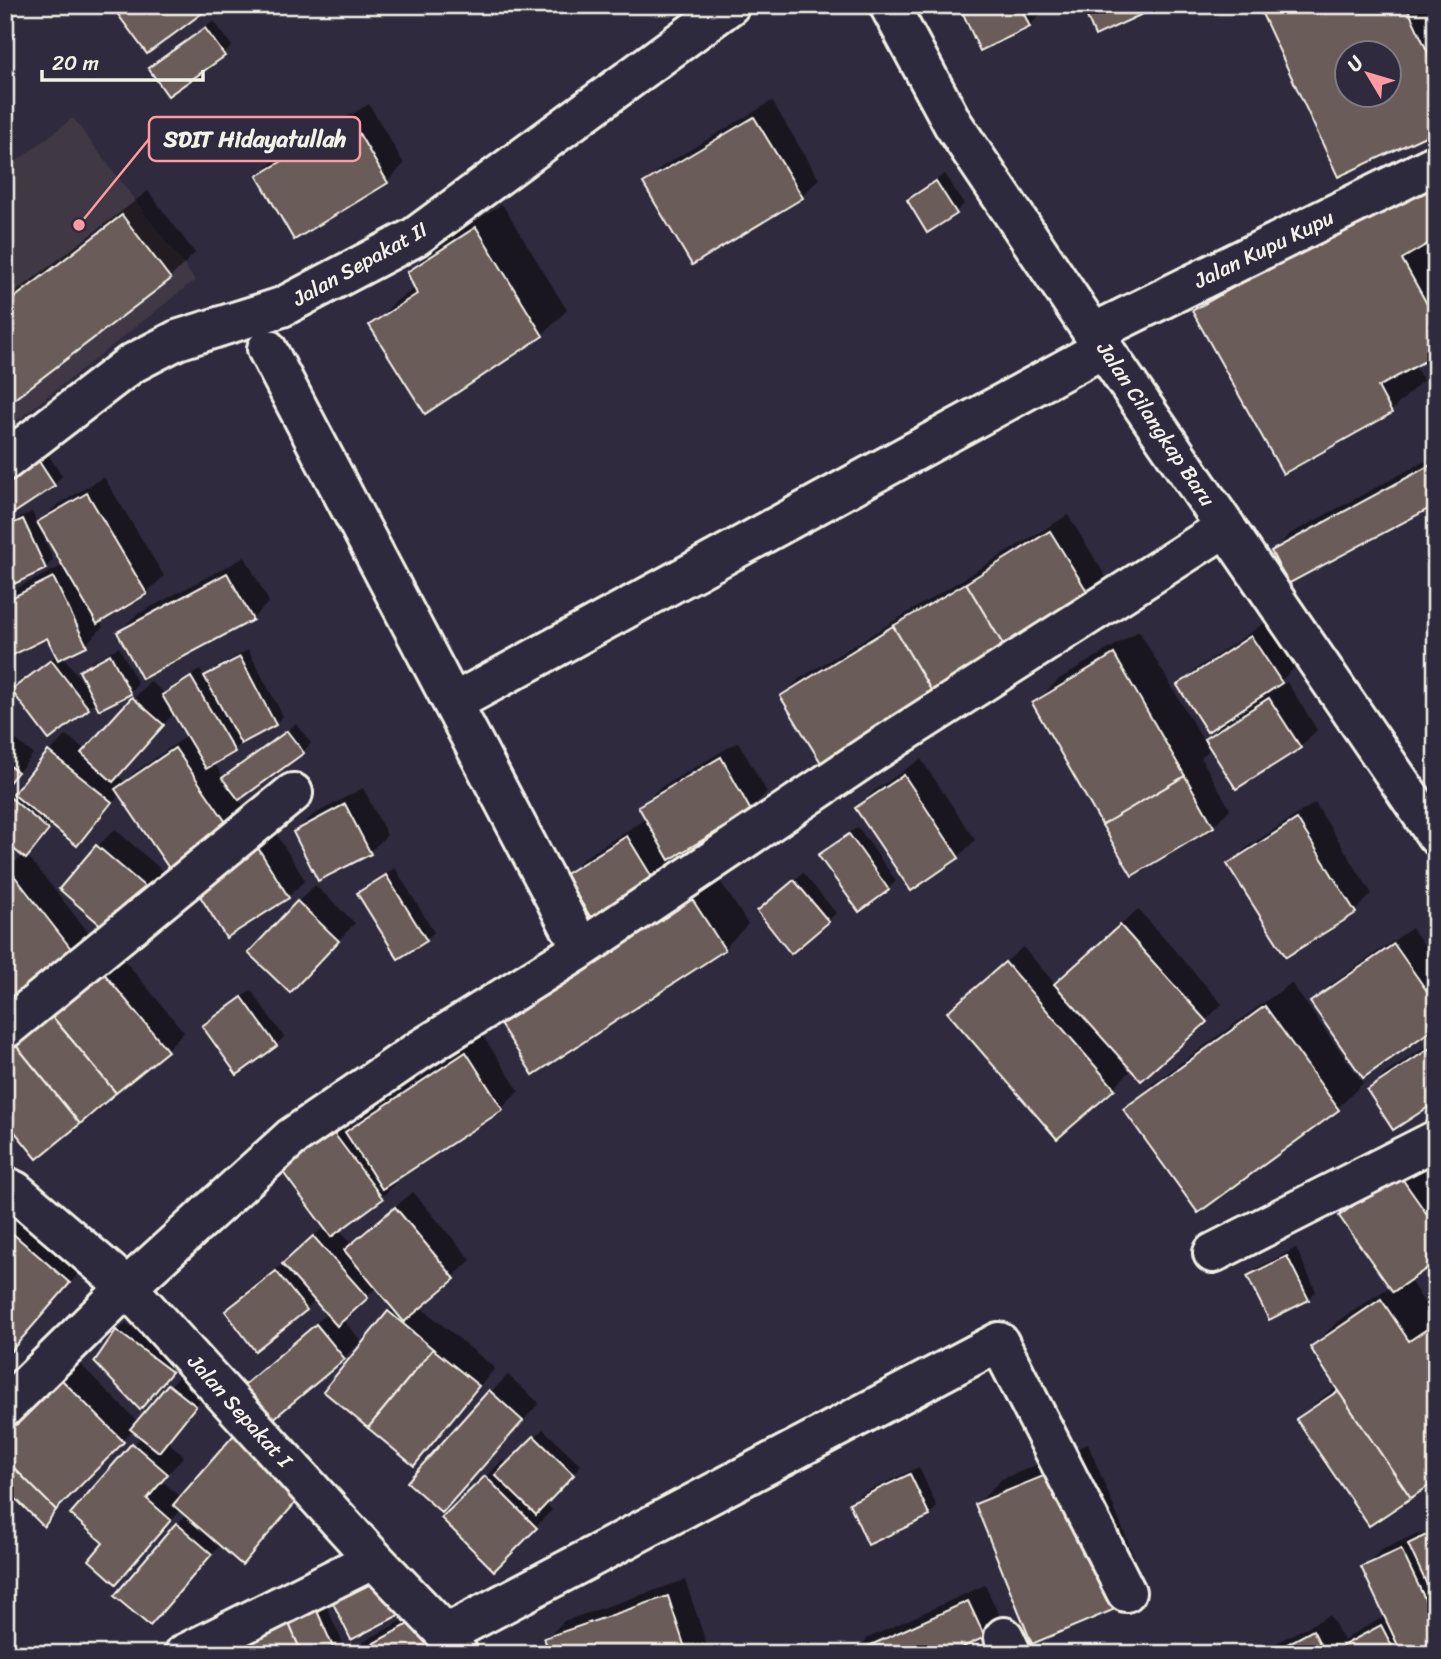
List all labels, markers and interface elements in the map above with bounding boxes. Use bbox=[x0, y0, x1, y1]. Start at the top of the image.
scale bar bbox=[42, 38, 203, 82]
north arrow bbox=[1332, 38, 1402, 108]
text: 20 m bbox=[52, 44, 99, 82]
text: U bbox=[1338, 48, 1373, 79]
callout: SDIT Hidayatullah bbox=[149, 117, 360, 161]
text: SDIT Hidayatullah bbox=[163, 119, 346, 160]
street label: Jalan Kupu Kupu bbox=[1187, 199, 1341, 300]
street label: Jalan Sepakat II bbox=[284, 211, 435, 317]
street label: Jalan Cilangkap Baru bbox=[1086, 333, 1226, 515]
street label: Jalan Sepakat I bbox=[177, 1344, 303, 1478]

